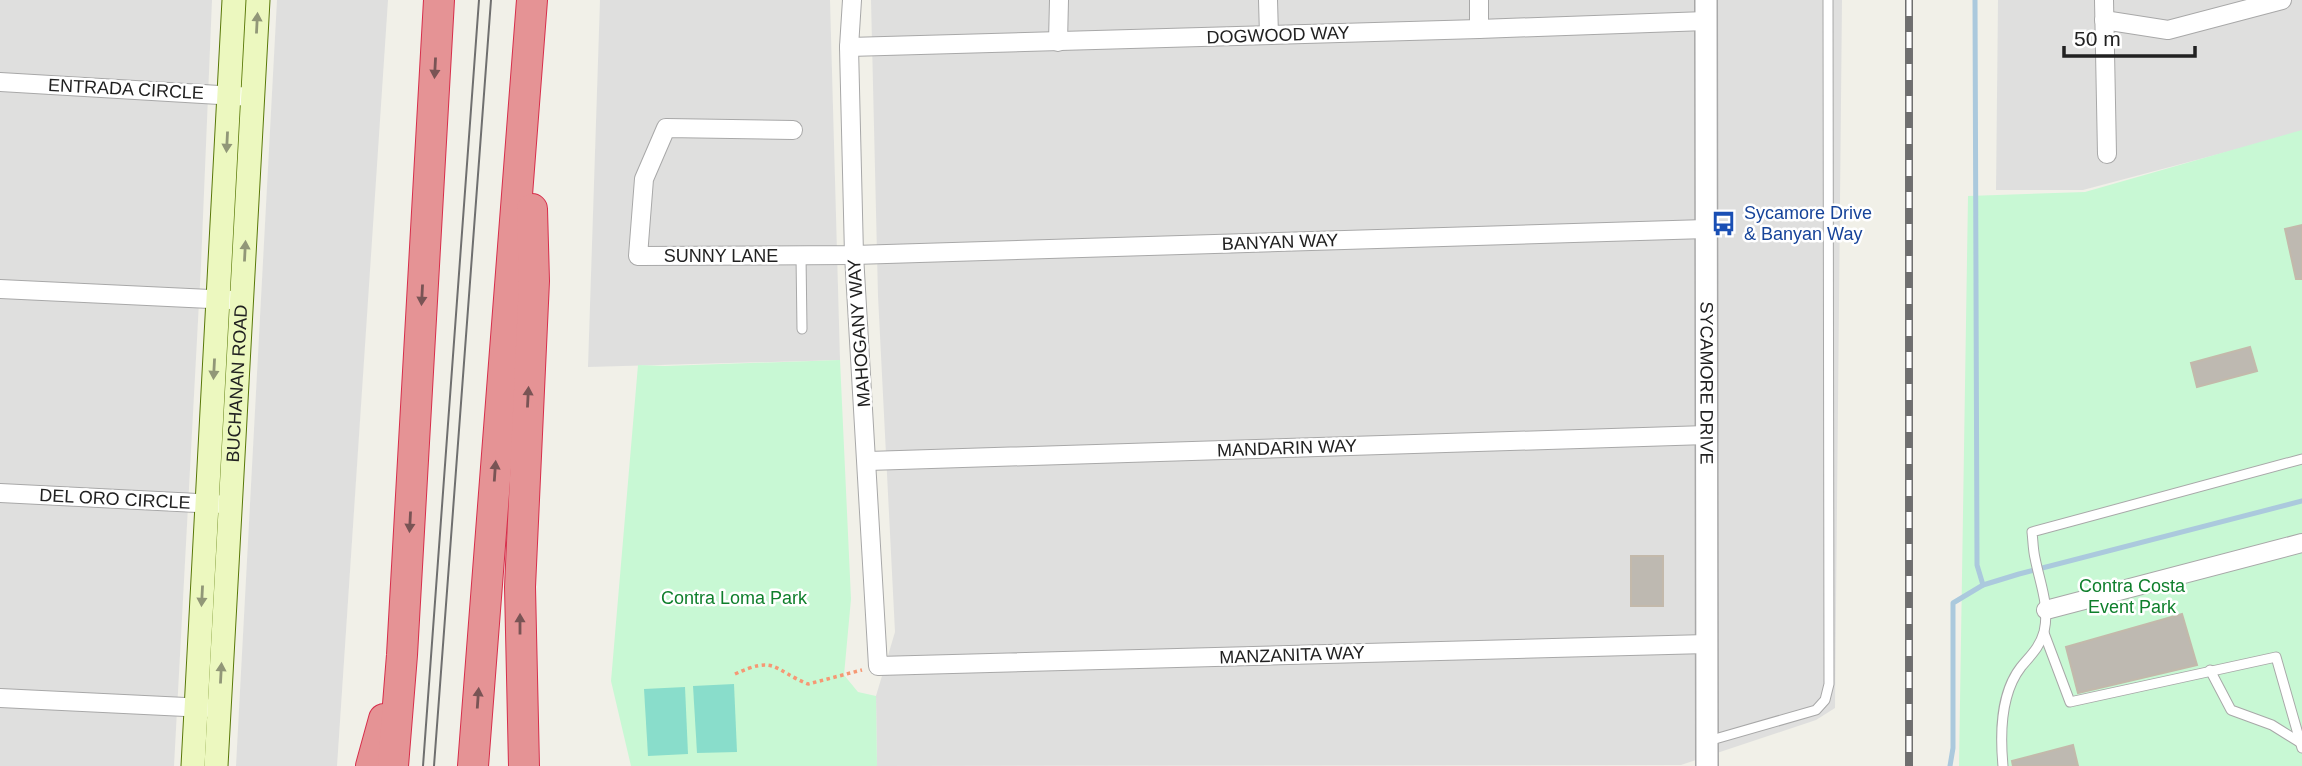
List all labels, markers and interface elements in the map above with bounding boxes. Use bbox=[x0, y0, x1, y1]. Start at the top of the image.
one-way arrow bbox=[252, 12, 263, 34]
scale bar bbox=[2064, 14, 2195, 58]
street label: DOGWOOD WAY bbox=[1206, 23, 1350, 47]
text: 50 m bbox=[2074, 27, 2121, 50]
one-way arrow bbox=[429, 57, 440, 79]
street label: ENTRADA CIRCLE bbox=[48, 75, 204, 103]
one-way arrow bbox=[221, 131, 232, 153]
place label: Sycamore Drive & Banyan Way bbox=[1744, 203, 1872, 244]
bus stop icon: Sycamore Drive & Banyan Way bbox=[1710, 209, 1738, 237]
street label: BANYAN WAY bbox=[1221, 230, 1339, 254]
one-way arrow bbox=[239, 239, 250, 261]
street label: SUNNY LANE bbox=[664, 246, 778, 266]
street label: MAHOGANY WAY bbox=[844, 258, 874, 408]
one-way arrow bbox=[417, 285, 428, 307]
street label: SYCAMORE DRIVE bbox=[1696, 301, 1717, 465]
street label: BUCHANAN ROAD bbox=[223, 304, 251, 463]
one-way arrow bbox=[209, 358, 220, 380]
one-way arrow bbox=[522, 386, 533, 408]
street label: MANDARIN WAY bbox=[1217, 436, 1357, 460]
one-way arrow bbox=[490, 460, 501, 482]
street label: DEL ORO CIRCLE bbox=[39, 485, 191, 513]
one-way arrow bbox=[404, 512, 415, 534]
park label: Contra Costa Event Park bbox=[2079, 576, 2186, 617]
one-way arrow bbox=[197, 585, 208, 607]
park label: Contra Loma Park bbox=[661, 588, 808, 608]
one-way arrow bbox=[514, 613, 526, 635]
street label: MANZANITA WAY bbox=[1219, 642, 1365, 668]
one-way arrow bbox=[215, 662, 226, 684]
one-way arrow bbox=[473, 687, 484, 709]

